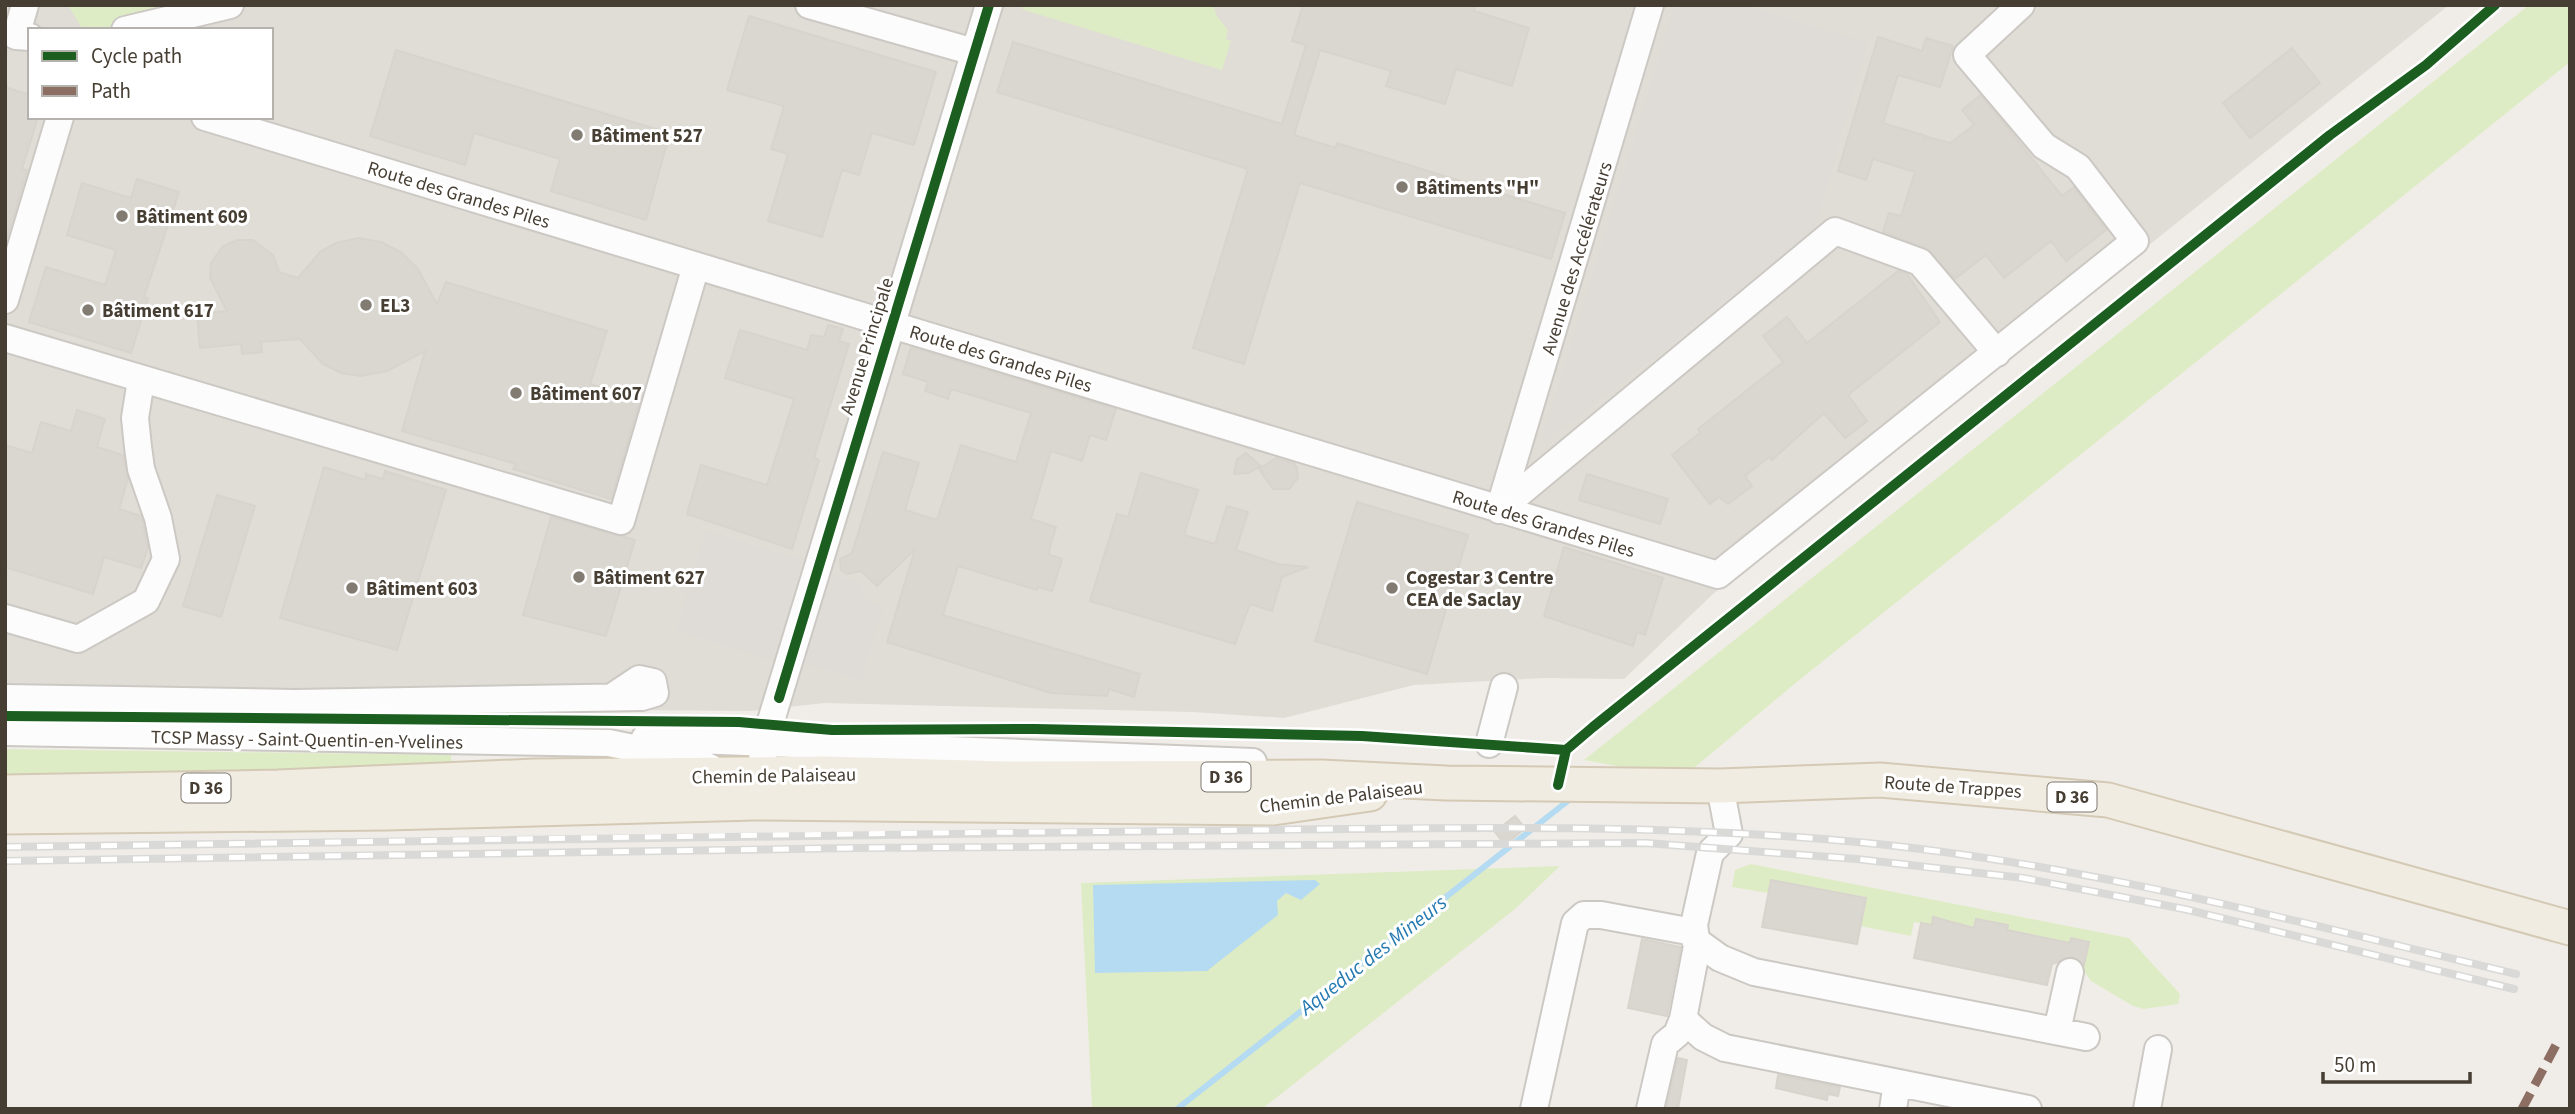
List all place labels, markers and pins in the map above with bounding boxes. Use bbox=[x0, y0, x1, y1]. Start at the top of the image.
place label: Bâtiment 527 bbox=[591, 123, 703, 150]
marker: Bâtiment 527 bbox=[569, 127, 585, 143]
place label: Bâtiments "H" bbox=[1416, 175, 1539, 202]
marker: Bâtiments "H" bbox=[1394, 179, 1410, 195]
place label: Bâtiment 609 bbox=[136, 204, 248, 231]
marker: Bâtiment 609 bbox=[114, 208, 130, 224]
place label: EL3 bbox=[380, 293, 410, 320]
marker: EL3 bbox=[358, 297, 374, 313]
place label: Bâtiment 617 bbox=[102, 298, 214, 325]
marker: Bâtiment 617 bbox=[80, 302, 96, 318]
place label: Bâtiment 607 bbox=[530, 381, 642, 408]
marker: Bâtiment 607 bbox=[508, 385, 524, 401]
place label: Bâtiment 627 bbox=[593, 565, 705, 592]
place label: Cogestar 3 Centre CEA de Saclay bbox=[1406, 565, 1554, 614]
marker: Bâtiment 627 bbox=[571, 569, 587, 585]
place label: Bâtiment 603 bbox=[366, 576, 478, 603]
marker: Bâtiment 603 bbox=[344, 580, 360, 596]
marker: Cogestar 3 Centre CEA de Saclay bbox=[1384, 580, 1400, 596]

